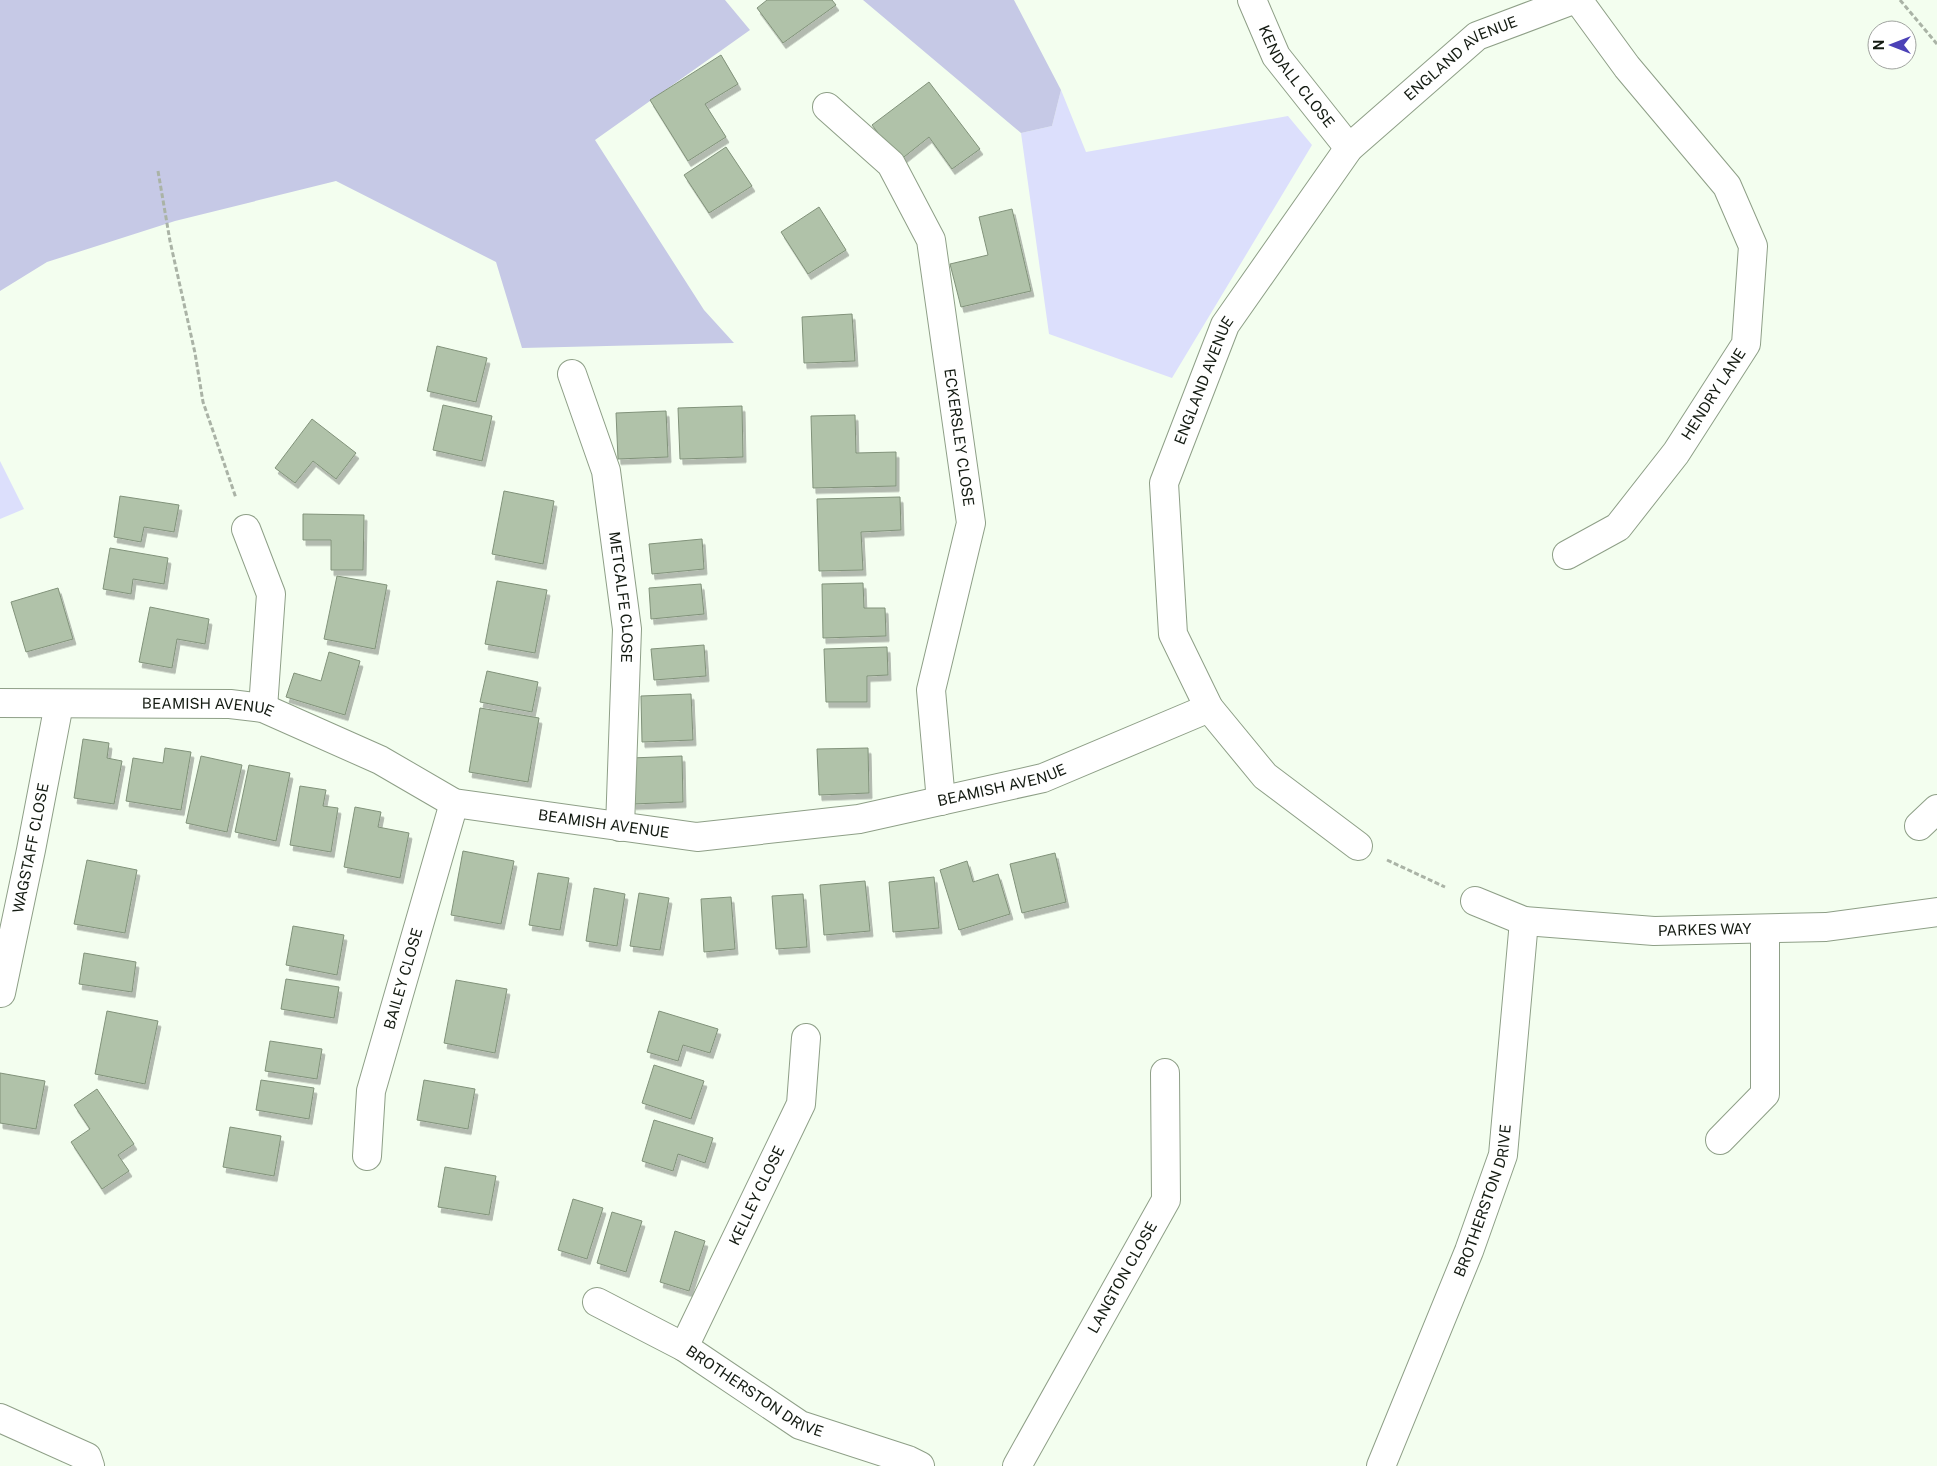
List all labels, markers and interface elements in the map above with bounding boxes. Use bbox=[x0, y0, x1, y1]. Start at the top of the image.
street label: ENGLAND AVENUE bbox=[1401, 13, 1520, 104]
north arrow bbox=[1867, 20, 1917, 70]
street label: KENDALL CLOSE bbox=[1256, 22, 1338, 131]
text: N bbox=[1871, 40, 1887, 50]
street label: ENGLAND AVENUE bbox=[1171, 313, 1237, 447]
street label: HENDRY LANE bbox=[1678, 345, 1749, 443]
street label: ECKERSLEY CLOSE bbox=[941, 367, 978, 507]
street label: METCALFE CLOSE bbox=[606, 530, 636, 663]
street label: BEAMISH AVENUE bbox=[142, 695, 277, 720]
street label: BEAMISH AVENUE bbox=[936, 760, 1069, 809]
street label: WAGSTAFF CLOSE bbox=[9, 782, 52, 915]
street label: BEAMISH AVENUE bbox=[537, 806, 670, 841]
street label: PARKES WAY bbox=[1658, 920, 1752, 939]
street label: BAILEY CLOSE bbox=[380, 926, 426, 1031]
street label: BROTHERSTON DRIVE bbox=[1450, 1124, 1514, 1279]
street label: KELLEY CLOSE bbox=[725, 1143, 788, 1248]
street label: LANGTON CLOSE bbox=[1084, 1219, 1160, 1336]
street label: BROTHERSTON DRIVE bbox=[683, 1342, 826, 1440]

